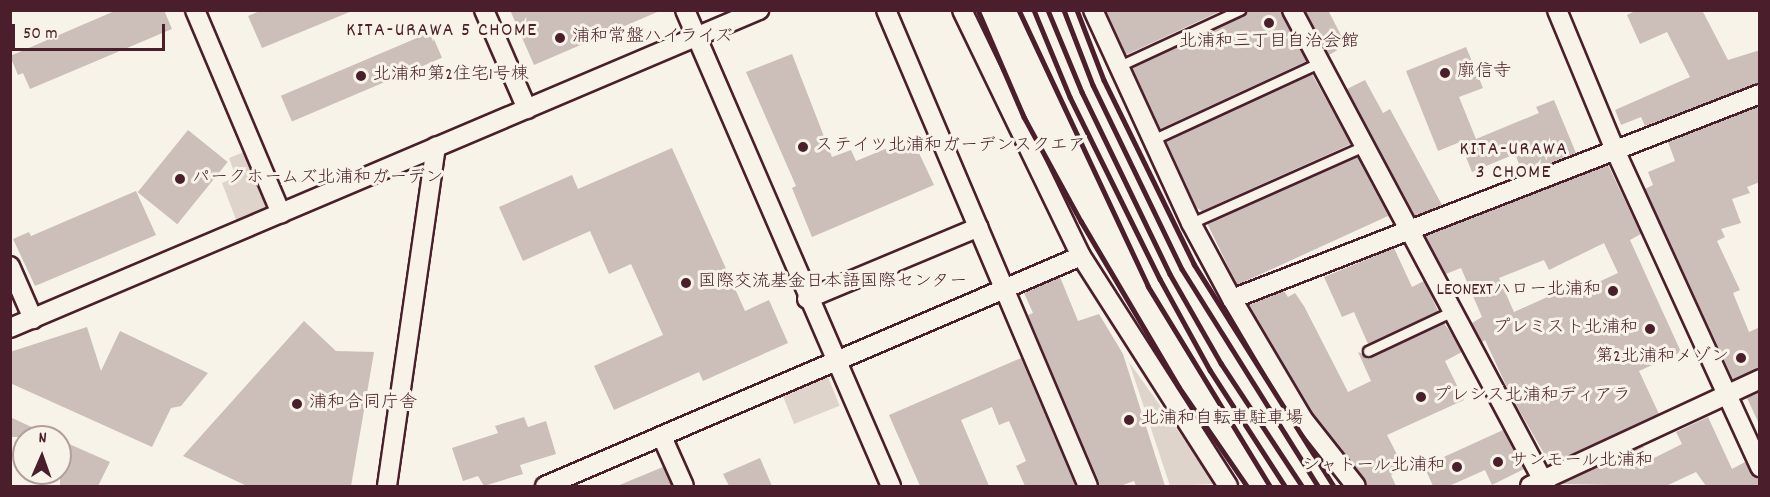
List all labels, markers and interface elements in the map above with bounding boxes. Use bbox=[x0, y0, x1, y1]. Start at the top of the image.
scale bar bbox=[15, 12, 168, 50]
marker: 北浦和三丁目自治会館 bbox=[1262, 16, 1276, 30]
district label: KITA-URAWA 5 CHOME bbox=[346, 19, 538, 43]
text: 50 m bbox=[23, 22, 58, 47]
place label: 浦和常盤ハイライズ bbox=[572, 27, 734, 49]
marker: 浦和常盤ハイライズ bbox=[553, 31, 567, 45]
place label: 北浦和三丁目自治会館 bbox=[1179, 32, 1359, 54]
place label: 廓信寺 bbox=[1457, 62, 1511, 84]
place label: 北浦和第2住宅1号棟 bbox=[373, 65, 529, 87]
marker: 廓信寺 bbox=[1438, 66, 1452, 80]
marker: 北浦和第2住宅1号棟 bbox=[354, 69, 368, 83]
place label: ステイツ北浦和ガーデンスクエア bbox=[815, 136, 1085, 158]
district label: KITA-URAWA 3 CHOME bbox=[1460, 139, 1568, 186]
marker: ステイツ北浦和ガーデンスクエア bbox=[796, 140, 810, 154]
place label: パークホームズ北浦和ガーデン bbox=[192, 168, 444, 190]
marker: パークホームズ北浦和ガーデン bbox=[173, 172, 187, 186]
place label: 国際交流基金日本語国際センター bbox=[698, 272, 968, 294]
marker: 国際交流基金日本語国際センター bbox=[679, 276, 693, 290]
place label: LEONEXTハロー北浦和 bbox=[1437, 280, 1601, 302]
marker: LEONEXTハロー北浦和 bbox=[1606, 284, 1620, 298]
place label: プレミスト北浦和 bbox=[1494, 318, 1638, 340]
marker: プレミスト北浦和 bbox=[1643, 322, 1657, 336]
place label: 第2北浦和メゾン bbox=[1595, 347, 1729, 369]
marker: 第2北浦和メゾン bbox=[1734, 351, 1748, 365]
place label: プレシス北浦和ディアラ bbox=[1433, 386, 1631, 408]
marker: プレシス北浦和ディアラ bbox=[1414, 390, 1428, 404]
place label: 浦和合同庁舎 bbox=[309, 393, 417, 415]
marker: 浦和合同庁舎 bbox=[290, 397, 304, 411]
place label: 北浦和自転車駐車場 bbox=[1141, 409, 1303, 431]
marker: 北浦和自転車駐車場 bbox=[1122, 413, 1136, 427]
north arrow bbox=[12, 425, 72, 485]
text: N bbox=[38, 427, 47, 450]
place label: サンモール北浦和 bbox=[1510, 451, 1654, 473]
marker: サンモール北浦和 bbox=[1491, 455, 1505, 469]
place label: シャトール北浦和 bbox=[1301, 456, 1445, 478]
marker: シャトール北浦和 bbox=[1450, 460, 1464, 474]

